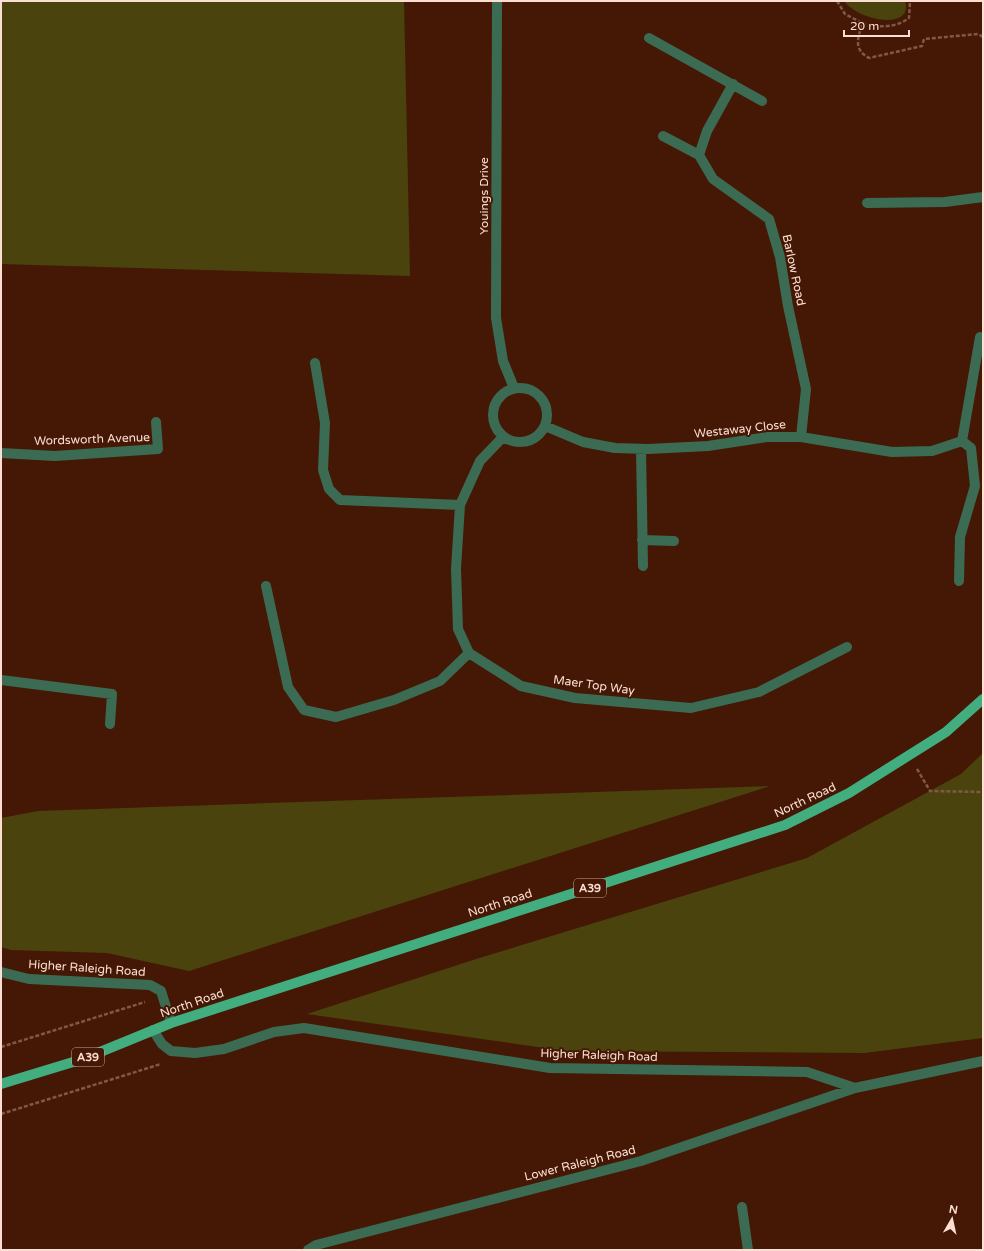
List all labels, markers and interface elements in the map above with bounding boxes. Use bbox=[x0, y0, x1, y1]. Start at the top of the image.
scale bar bbox=[844, 12, 909, 38]
text: 20 m bbox=[850, 19, 879, 33]
street label: Youings Drive bbox=[477, 157, 491, 235]
street label: Barlow Road bbox=[780, 233, 808, 307]
street label: Westaway Close bbox=[693, 417, 787, 441]
street label: Wordsworth Avenue bbox=[34, 430, 150, 448]
street label: Maer Top Way bbox=[552, 672, 636, 698]
street label: North Road bbox=[772, 780, 838, 820]
road number: A39 bbox=[574, 879, 606, 897]
street label: North Road bbox=[466, 886, 534, 920]
street label: Higher Raleigh Road bbox=[28, 957, 146, 979]
street label: North Road bbox=[158, 986, 226, 1020]
street label: Higher Raleigh Road bbox=[540, 1046, 658, 1064]
road number: A39 bbox=[72, 1048, 104, 1066]
street label: Lower Raleigh Road bbox=[523, 1142, 637, 1184]
north arrow bbox=[932, 1199, 972, 1239]
text: N bbox=[948, 1203, 959, 1217]

